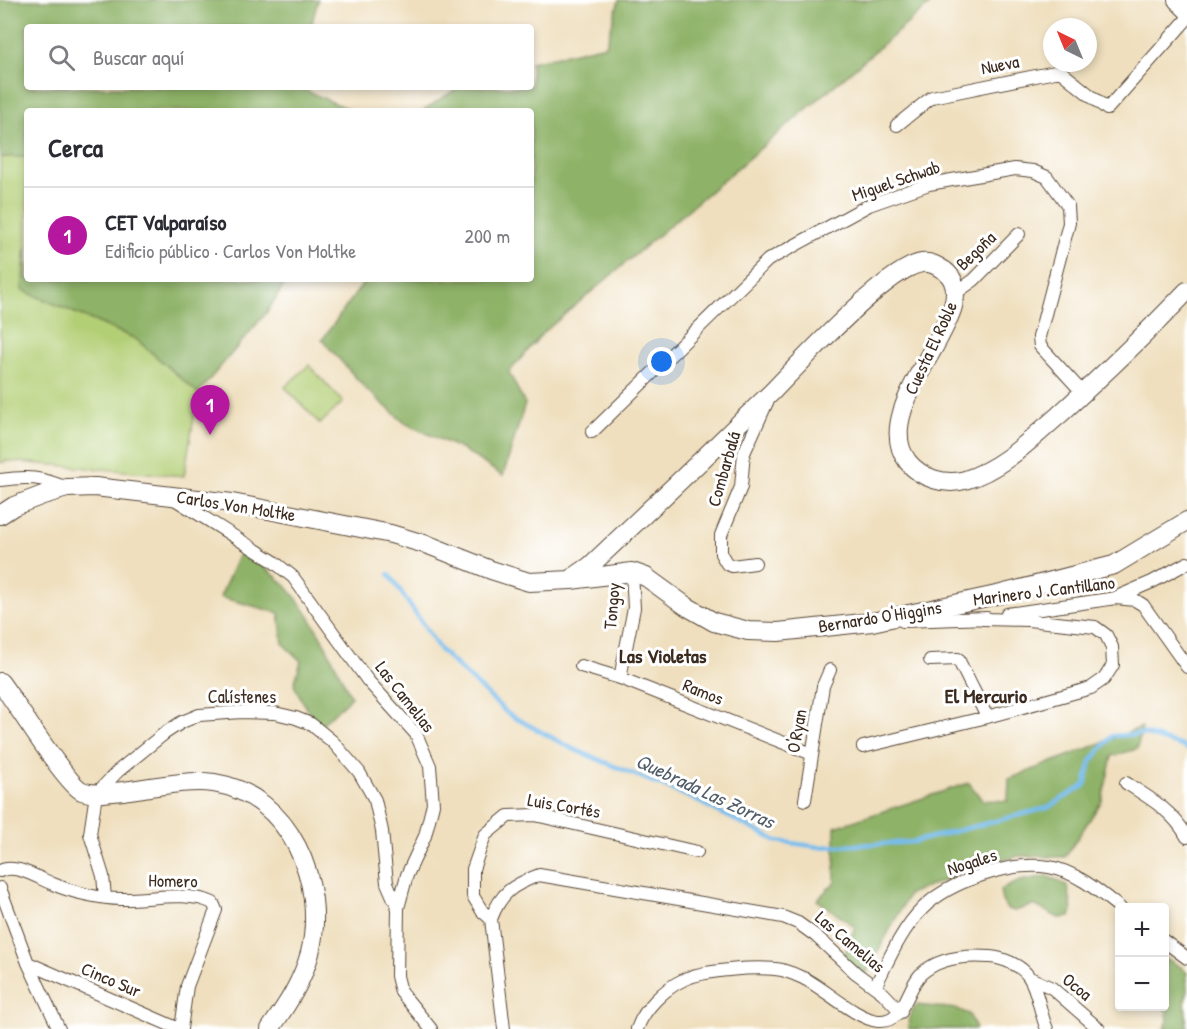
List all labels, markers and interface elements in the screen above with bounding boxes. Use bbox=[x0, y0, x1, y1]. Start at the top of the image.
north arrow bbox=[1043, 18, 1097, 72]
search box bbox=[24, 24, 534, 90]
icon: search bbox=[45, 41, 78, 74]
text: Buscar aquí bbox=[93, 42, 185, 72]
street label: Nueva bbox=[979, 49, 1021, 80]
text: Cerca bbox=[48, 130, 103, 165]
street label: Miguel Schwab bbox=[848, 154, 943, 207]
text: CET Valparaíso bbox=[105, 207, 226, 237]
text: 1 bbox=[64, 222, 71, 249]
text: 200 m bbox=[465, 222, 510, 249]
street label: Begoña bbox=[950, 225, 1001, 276]
text: Edificio público · Carlos Von Moltke bbox=[105, 237, 356, 264]
street label: Cuesta El Roble bbox=[898, 297, 963, 398]
your location bbox=[647, 347, 676, 376]
pin: 1 bbox=[190, 386, 230, 435]
street label: Combarbalá bbox=[701, 428, 746, 509]
street label: Carlos Von Moltke bbox=[175, 484, 297, 527]
street label: Marinero J .Cantillano bbox=[972, 569, 1116, 612]
street label: Tongoy bbox=[597, 581, 626, 630]
street label: Bernardo O'Higgins bbox=[817, 594, 943, 639]
district label: Las Violetas bbox=[619, 642, 707, 669]
street label: Las Camelias bbox=[370, 656, 441, 738]
street label: Ramos bbox=[679, 672, 727, 711]
district label: El Mercurio bbox=[945, 682, 1027, 709]
street label: Calístenes bbox=[208, 684, 276, 709]
street label: O'Ryan bbox=[780, 707, 813, 755]
water label: Quebrada Las Zorras bbox=[632, 747, 781, 835]
street label: Luis Cortés bbox=[526, 787, 602, 824]
street label: Nogales bbox=[944, 842, 1000, 881]
street label: Homero bbox=[148, 868, 198, 893]
map controls bbox=[1115, 903, 1169, 1011]
button: + bbox=[1115, 903, 1169, 957]
street label: Las Camelias bbox=[810, 905, 891, 978]
street label: Cinco Sur bbox=[77, 956, 145, 1003]
button: − bbox=[1115, 957, 1169, 1011]
street label: Ocoa bbox=[1057, 967, 1097, 1006]

